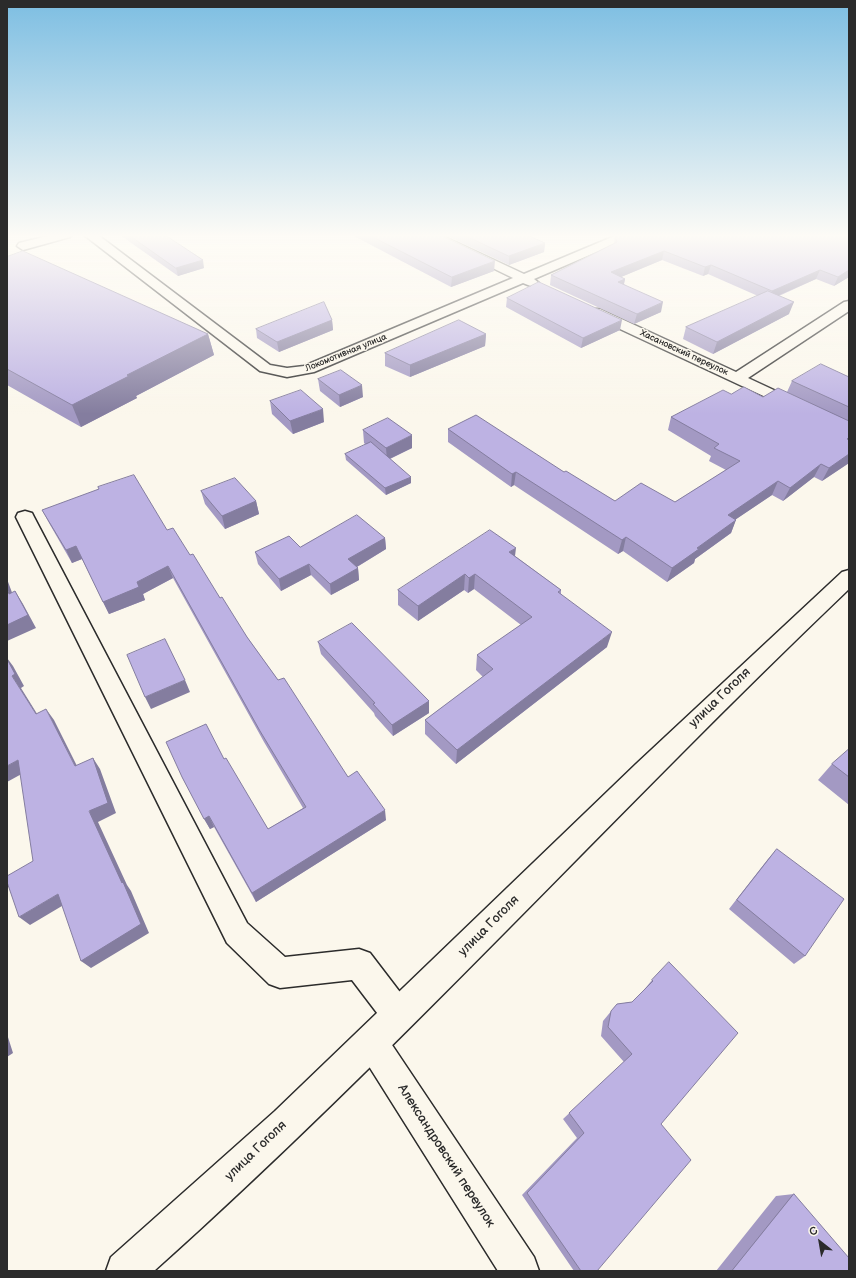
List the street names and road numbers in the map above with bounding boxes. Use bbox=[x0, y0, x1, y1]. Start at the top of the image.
street label: Хасановский переулок bbox=[638, 328, 730, 378]
street label: Локомотивная улица bbox=[304, 332, 388, 374]
street label: улица Гоголя bbox=[686, 665, 754, 731]
street label: улица Гоголя bbox=[455, 892, 523, 960]
street label: Александровский переулок bbox=[394, 1082, 498, 1230]
street label: улица Гоголя bbox=[222, 1118, 290, 1184]

